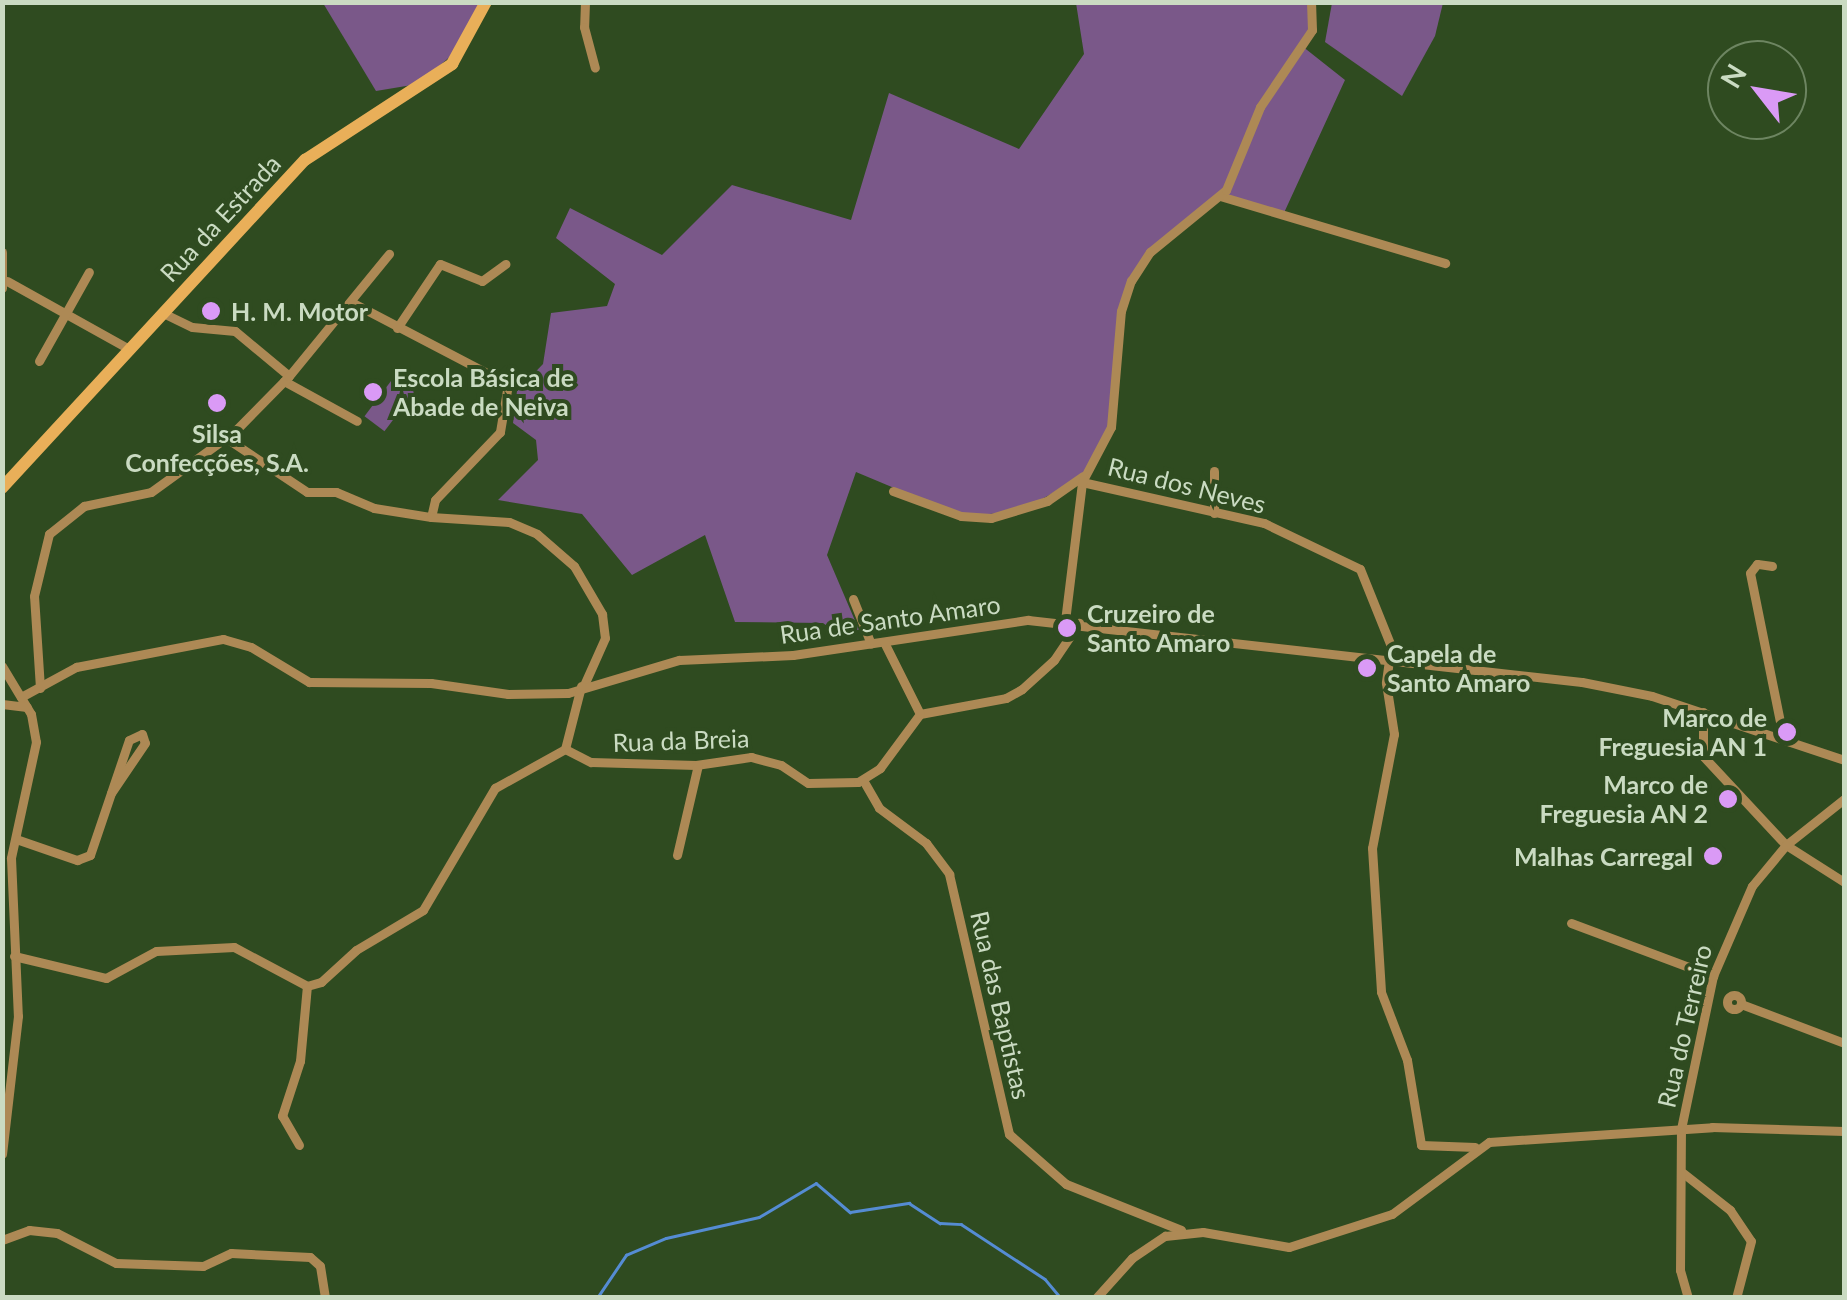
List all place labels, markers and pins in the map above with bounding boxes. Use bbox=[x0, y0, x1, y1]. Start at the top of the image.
place label: H. M. Motor bbox=[231, 296, 368, 326]
marker: H. M. Motor bbox=[200, 300, 222, 322]
place label: Escola Básica de Abade de Neiva bbox=[393, 363, 574, 422]
marker: Escola Básica de Abade de Neiva bbox=[362, 381, 384, 403]
marker: Silsa Confecções, S.A. bbox=[206, 392, 228, 414]
place label: Silsa Confecções, S.A. bbox=[125, 419, 309, 478]
place label: Cruzeiro de Santo Amaro bbox=[1087, 599, 1231, 658]
marker: Cruzeiro de Santo Amaro bbox=[1056, 617, 1078, 639]
place label: Capela de Santo Amaro bbox=[1387, 639, 1531, 698]
marker: Capela de Santo Amaro bbox=[1356, 657, 1378, 679]
place label: Marco de Freguesia AN 1 bbox=[1598, 703, 1767, 762]
marker: Marco de Freguesia AN 1 bbox=[1776, 721, 1798, 743]
place label: Marco de Freguesia AN 2 bbox=[1539, 770, 1708, 829]
marker: Marco de Freguesia AN 2 bbox=[1717, 788, 1739, 810]
place label: Malhas Carregal bbox=[1514, 841, 1693, 871]
marker: Malhas Carregal bbox=[1702, 845, 1724, 867]

